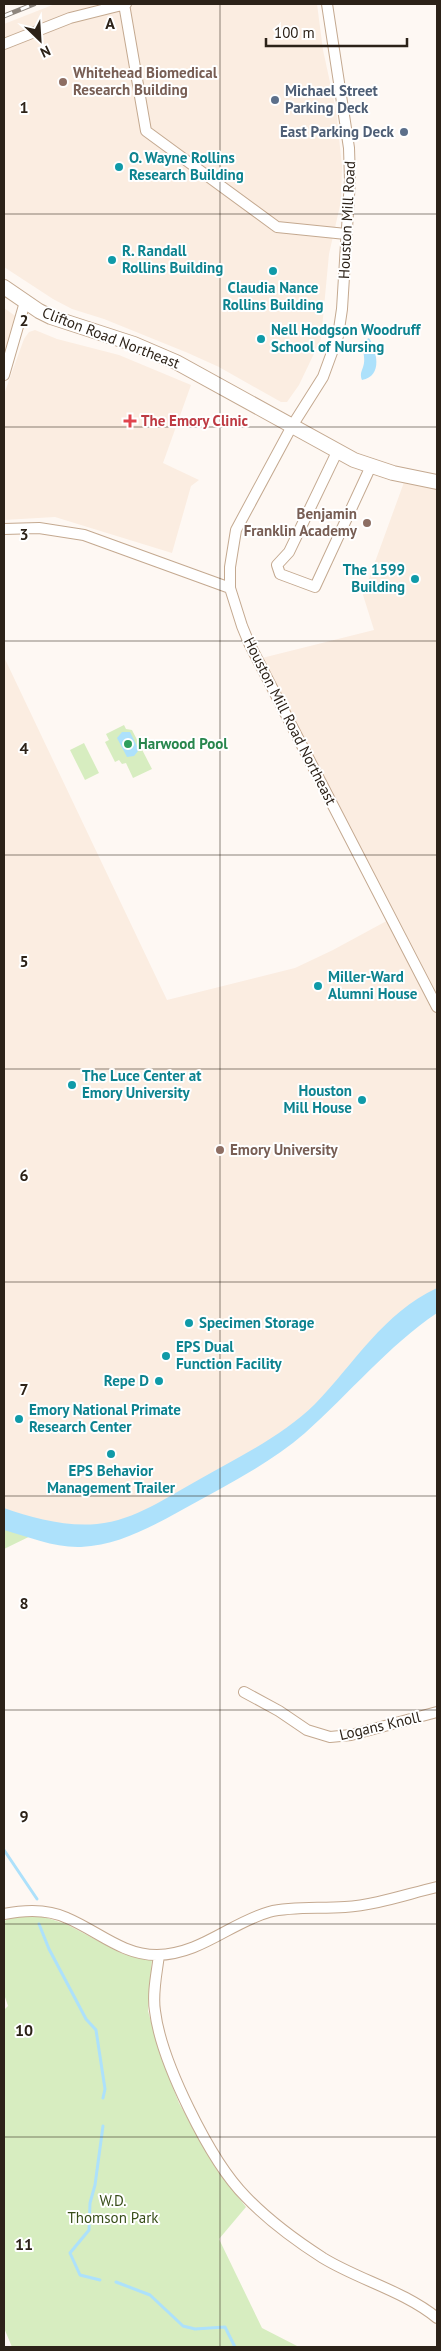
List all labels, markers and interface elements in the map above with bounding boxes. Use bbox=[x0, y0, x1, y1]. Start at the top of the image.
text: A bbox=[105, 13, 115, 33]
north arrow bbox=[15, 15, 65, 65]
scale bar bbox=[266, 15, 407, 47]
text: 100 m bbox=[274, 23, 315, 42]
text: N bbox=[38, 42, 53, 62]
place label: Whitehead Biomedical Research Building bbox=[73, 63, 218, 99]
marker: Whitehead Biomedical Research Building bbox=[57, 76, 69, 88]
place label: Michael Street Parking Deck bbox=[285, 81, 379, 117]
marker: Michael Street Parking Deck bbox=[269, 94, 281, 106]
text: 1 bbox=[19, 97, 29, 117]
place label: East Parking Deck bbox=[280, 122, 395, 141]
marker: East Parking Deck bbox=[398, 126, 410, 138]
place label: O. Wayne Rollins Research Building bbox=[129, 148, 244, 184]
marker: O. Wayne Rollins Research Building bbox=[113, 161, 125, 173]
street label: Houston Mill Road bbox=[334, 161, 359, 279]
place label: R. Randall Rollins Building bbox=[122, 241, 223, 277]
marker: R. Randall Rollins Building bbox=[106, 254, 118, 266]
marker: Claudia Nance Rollins Building bbox=[267, 265, 279, 277]
place label: Claudia Nance Rollins Building bbox=[222, 278, 324, 314]
street label: Clifton Road Northeast bbox=[40, 303, 183, 373]
text: 2 bbox=[19, 310, 29, 330]
place label: Nell Hodgson Woodruff School of Nursing bbox=[271, 320, 421, 356]
marker: Nell Hodgson Woodruff School of Nursing bbox=[255, 333, 267, 345]
place label: The Emory Clinic bbox=[141, 411, 249, 430]
marker: The Emory Clinic bbox=[123, 414, 137, 428]
place label: Benjamin Franklin Academy bbox=[244, 504, 358, 540]
marker: Benjamin Franklin Academy bbox=[361, 517, 373, 529]
text: 3 bbox=[19, 524, 29, 544]
place label: The 1599 Building bbox=[343, 560, 405, 596]
marker: The 1599 Building bbox=[409, 573, 421, 585]
street label: Houston Mill Road Northeast bbox=[240, 634, 341, 808]
place label: Harwood Pool bbox=[138, 734, 228, 753]
text: 4 bbox=[19, 738, 29, 758]
marker: Harwood Pool bbox=[122, 738, 134, 750]
text: 5 bbox=[19, 951, 29, 971]
place label: Miller-Ward Alumni House bbox=[328, 967, 418, 1003]
marker: Miller-Ward Alumni House bbox=[312, 980, 324, 992]
place label: The Luce Center at Emory University bbox=[82, 1066, 202, 1102]
marker: The Luce Center at Emory University bbox=[66, 1079, 78, 1091]
place label: Houston Mill House bbox=[284, 1081, 352, 1117]
marker: Houston Mill House bbox=[356, 1094, 368, 1106]
place label: Emory University bbox=[230, 1140, 338, 1159]
marker: Emory University bbox=[214, 1144, 226, 1156]
text: 6 bbox=[19, 1165, 29, 1185]
place label: Specimen Storage bbox=[199, 1313, 315, 1332]
marker: Specimen Storage bbox=[183, 1317, 195, 1329]
place label: EPS Dual Function Facility bbox=[176, 1337, 283, 1373]
marker: EPS Dual Function Facility bbox=[160, 1350, 172, 1362]
place label: Repe D bbox=[104, 1371, 149, 1390]
marker: Repe D bbox=[153, 1375, 165, 1387]
text: 7 bbox=[19, 1379, 29, 1399]
place label: Emory National Primate Research Center bbox=[29, 1400, 181, 1436]
marker: Emory National Primate Research Center bbox=[13, 1413, 25, 1425]
marker: EPS Behavior Management Trailer bbox=[105, 1448, 117, 1460]
place label: EPS Behavior Management Trailer bbox=[47, 1461, 176, 1497]
text: 8 bbox=[19, 1593, 29, 1613]
street label: Logans Knoll bbox=[337, 1707, 423, 1744]
text: 9 bbox=[19, 1806, 29, 1826]
text: 10 bbox=[15, 2020, 33, 2040]
park label: W.D. Thomson Park bbox=[68, 2191, 159, 2227]
text: 11 bbox=[15, 2234, 33, 2254]

